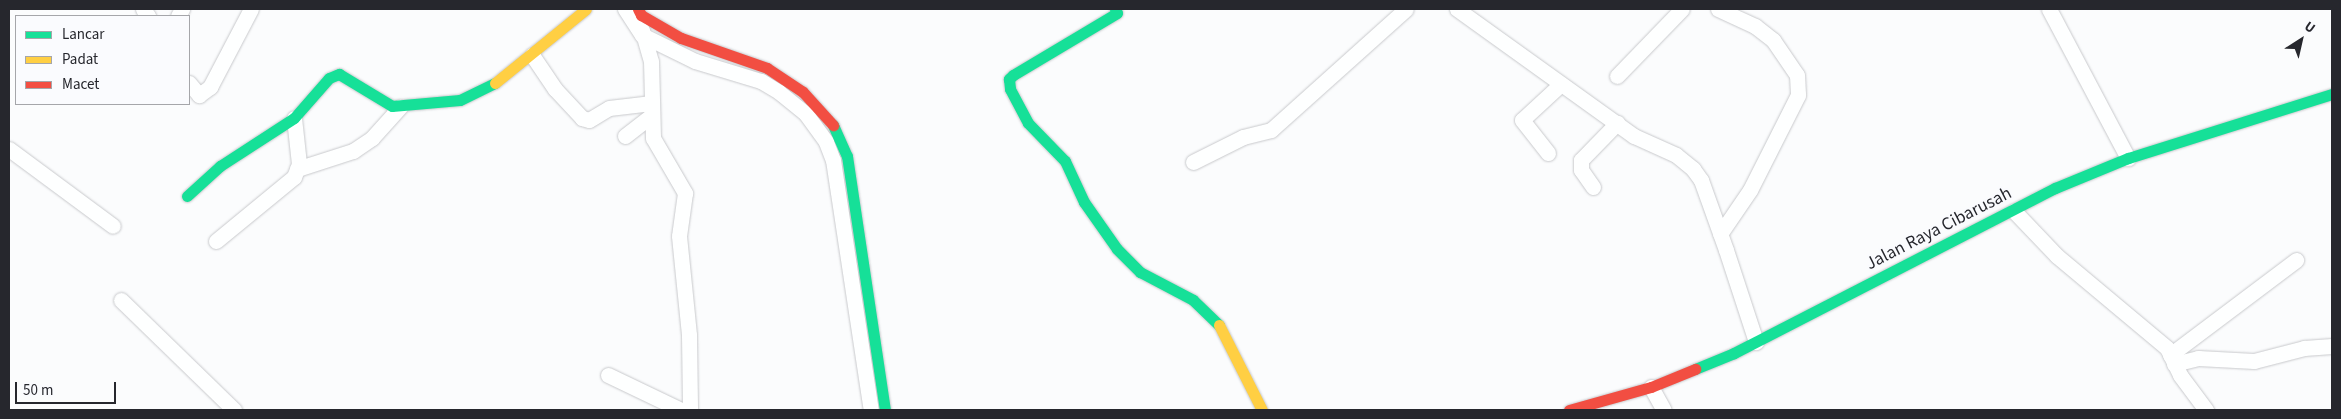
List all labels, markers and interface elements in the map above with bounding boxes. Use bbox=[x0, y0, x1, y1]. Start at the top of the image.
legend bbox=[15, 15, 190, 105]
north arrow bbox=[2276, 15, 2326, 65]
text: U bbox=[2300, 17, 2319, 39]
text: Lancar bbox=[62, 24, 105, 45]
text: Padat bbox=[62, 49, 98, 70]
text: Macet bbox=[62, 74, 99, 95]
street label: Jalan Raya Cibarusah bbox=[1863, 183, 2015, 275]
scale bar bbox=[18, 372, 119, 404]
text: 50 m bbox=[23, 380, 53, 401]

